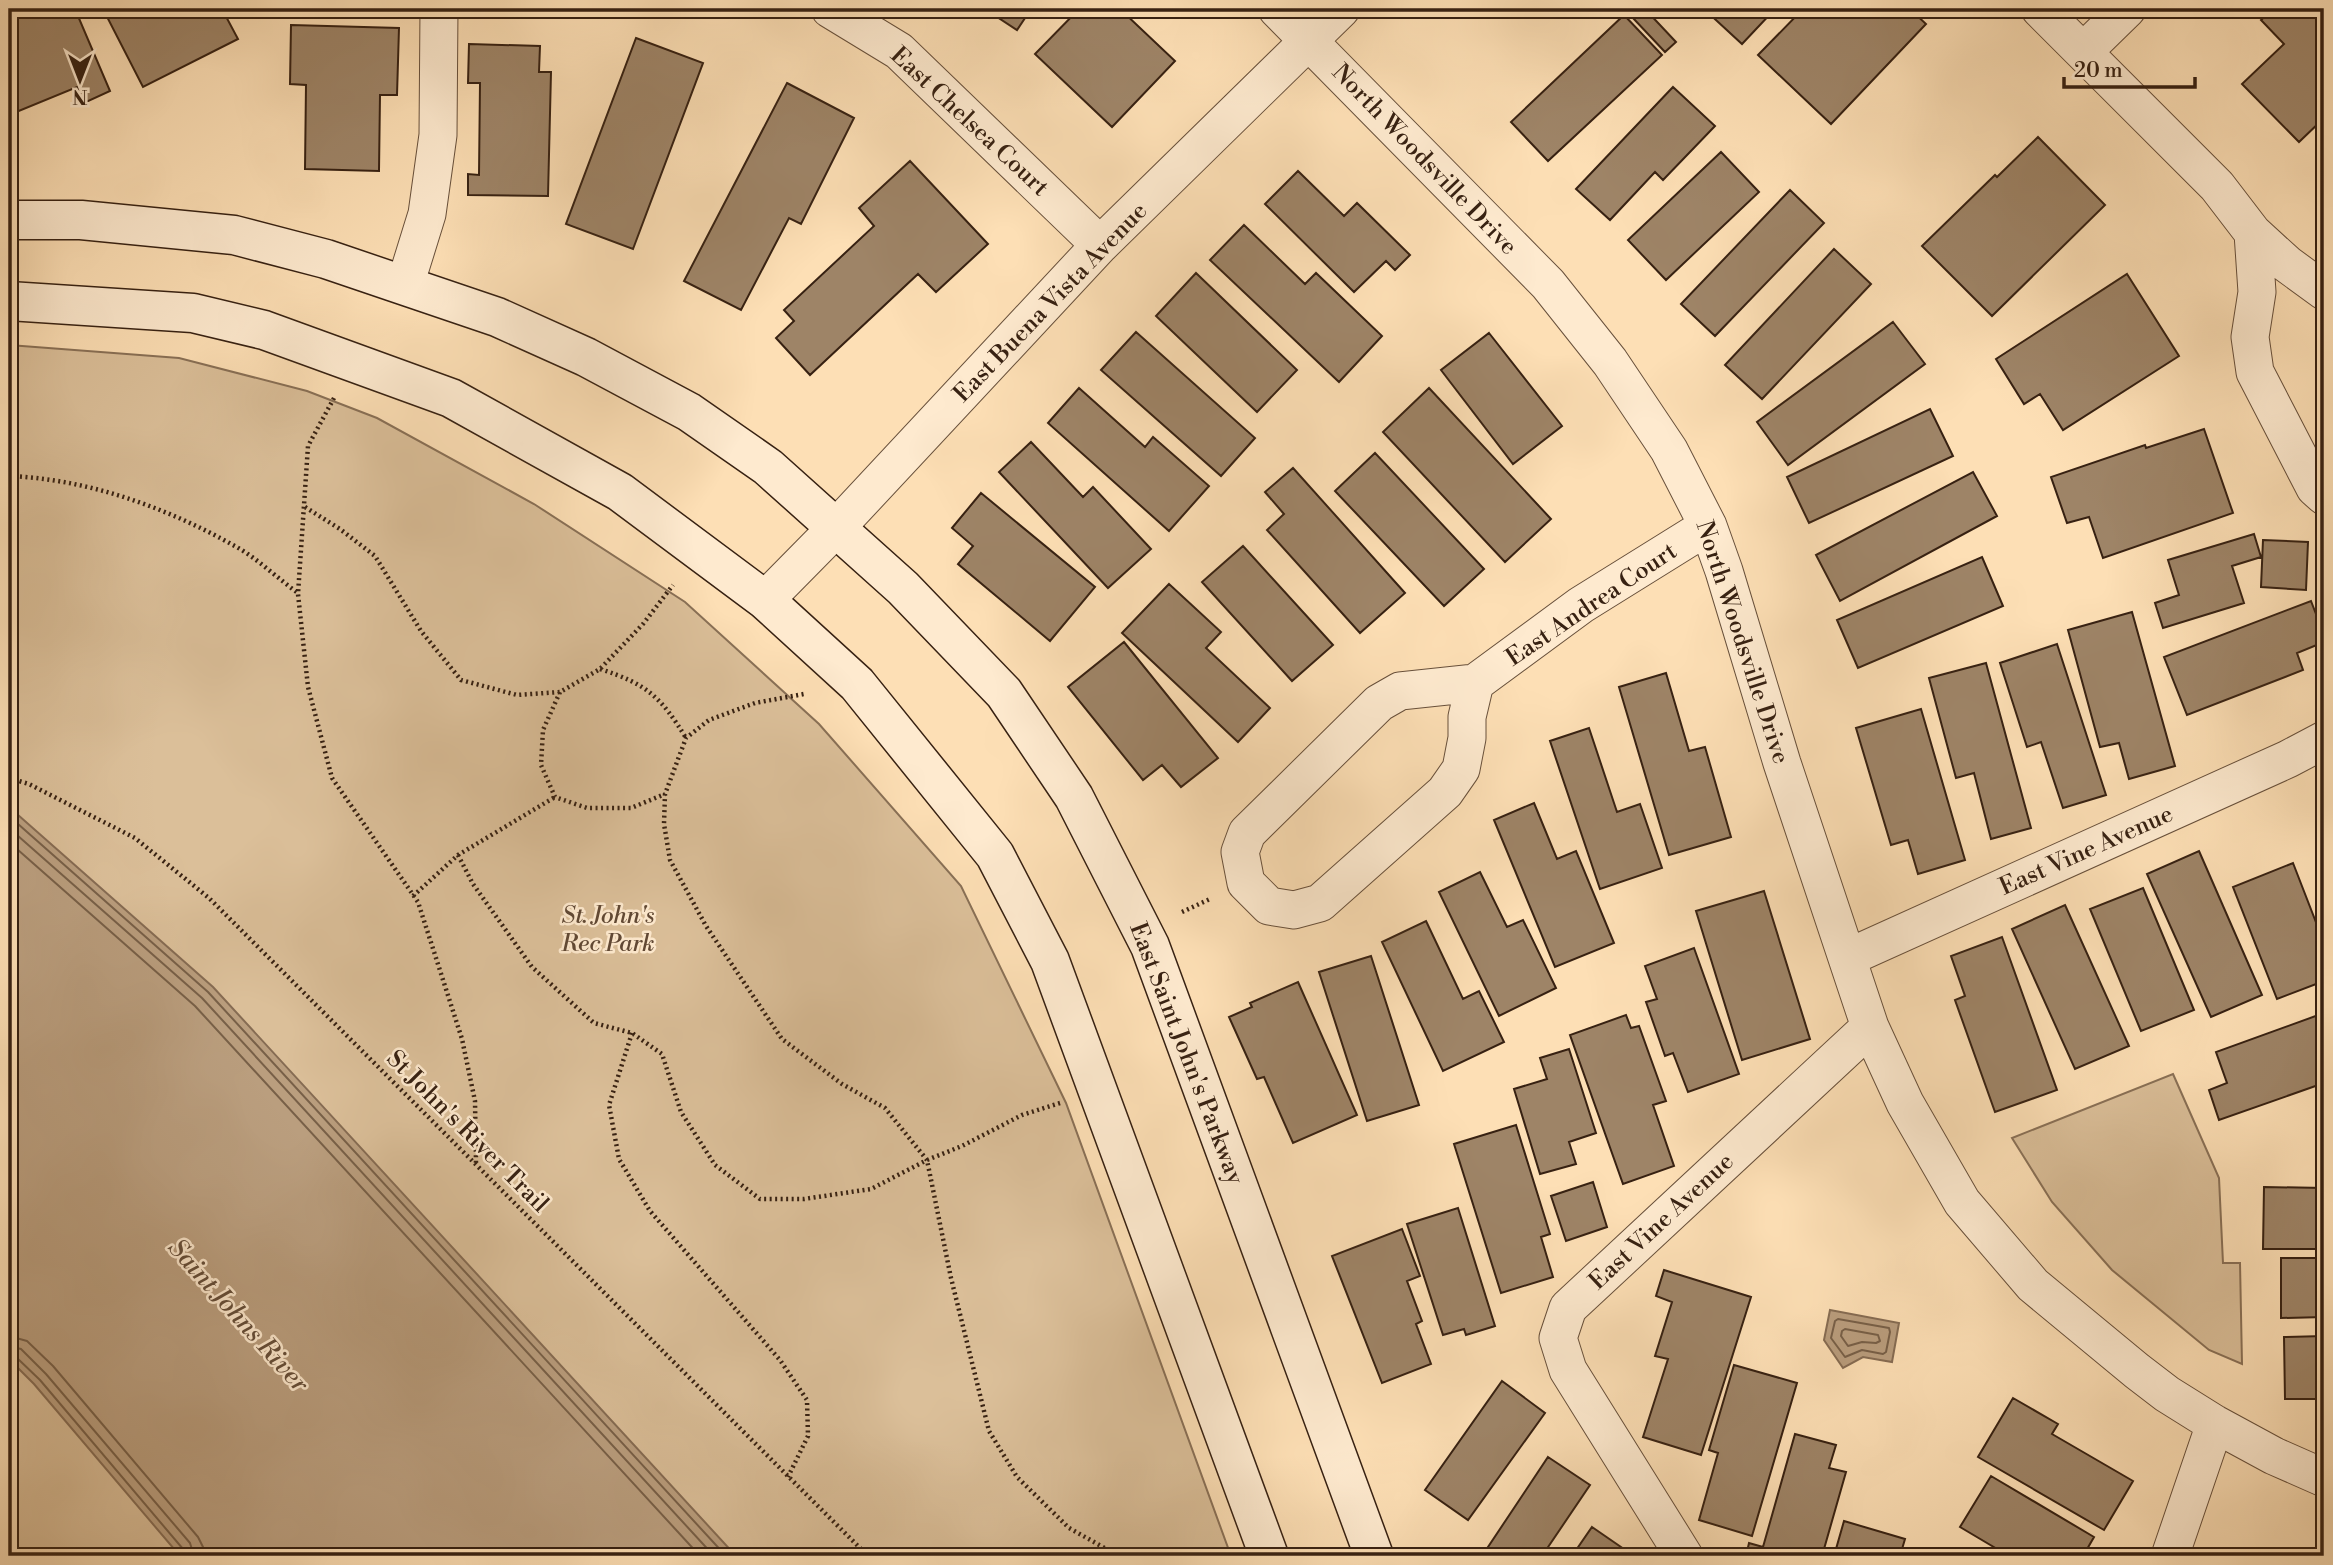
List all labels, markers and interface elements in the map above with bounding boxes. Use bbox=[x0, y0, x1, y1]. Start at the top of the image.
street label: East Chelsea Court bbox=[884, 41, 1055, 203]
north arrow bbox=[46, 46, 116, 116]
scale bar bbox=[2064, 46, 2195, 90]
street label: North Woodsville Drive bbox=[1325, 58, 1523, 262]
text: 20 m bbox=[2074, 58, 2123, 84]
text: N bbox=[72, 84, 88, 108]
street label: East Buena Vista Avenue bbox=[947, 196, 1154, 409]
street label: North Woodsville Drive bbox=[1689, 517, 1796, 768]
street label: East Andrea Court bbox=[1500, 536, 1683, 673]
street label: East Vine Avenue bbox=[1995, 799, 2178, 903]
park label: St. John's Rec Park bbox=[560, 901, 655, 959]
street label: East Saint John's Parkway bbox=[1122, 918, 1250, 1189]
street label: St John's River Trail bbox=[380, 1044, 555, 1219]
street label: East Vine Avenue bbox=[1583, 1147, 1740, 1296]
water label: Saint Johns River bbox=[161, 1232, 316, 1400]

